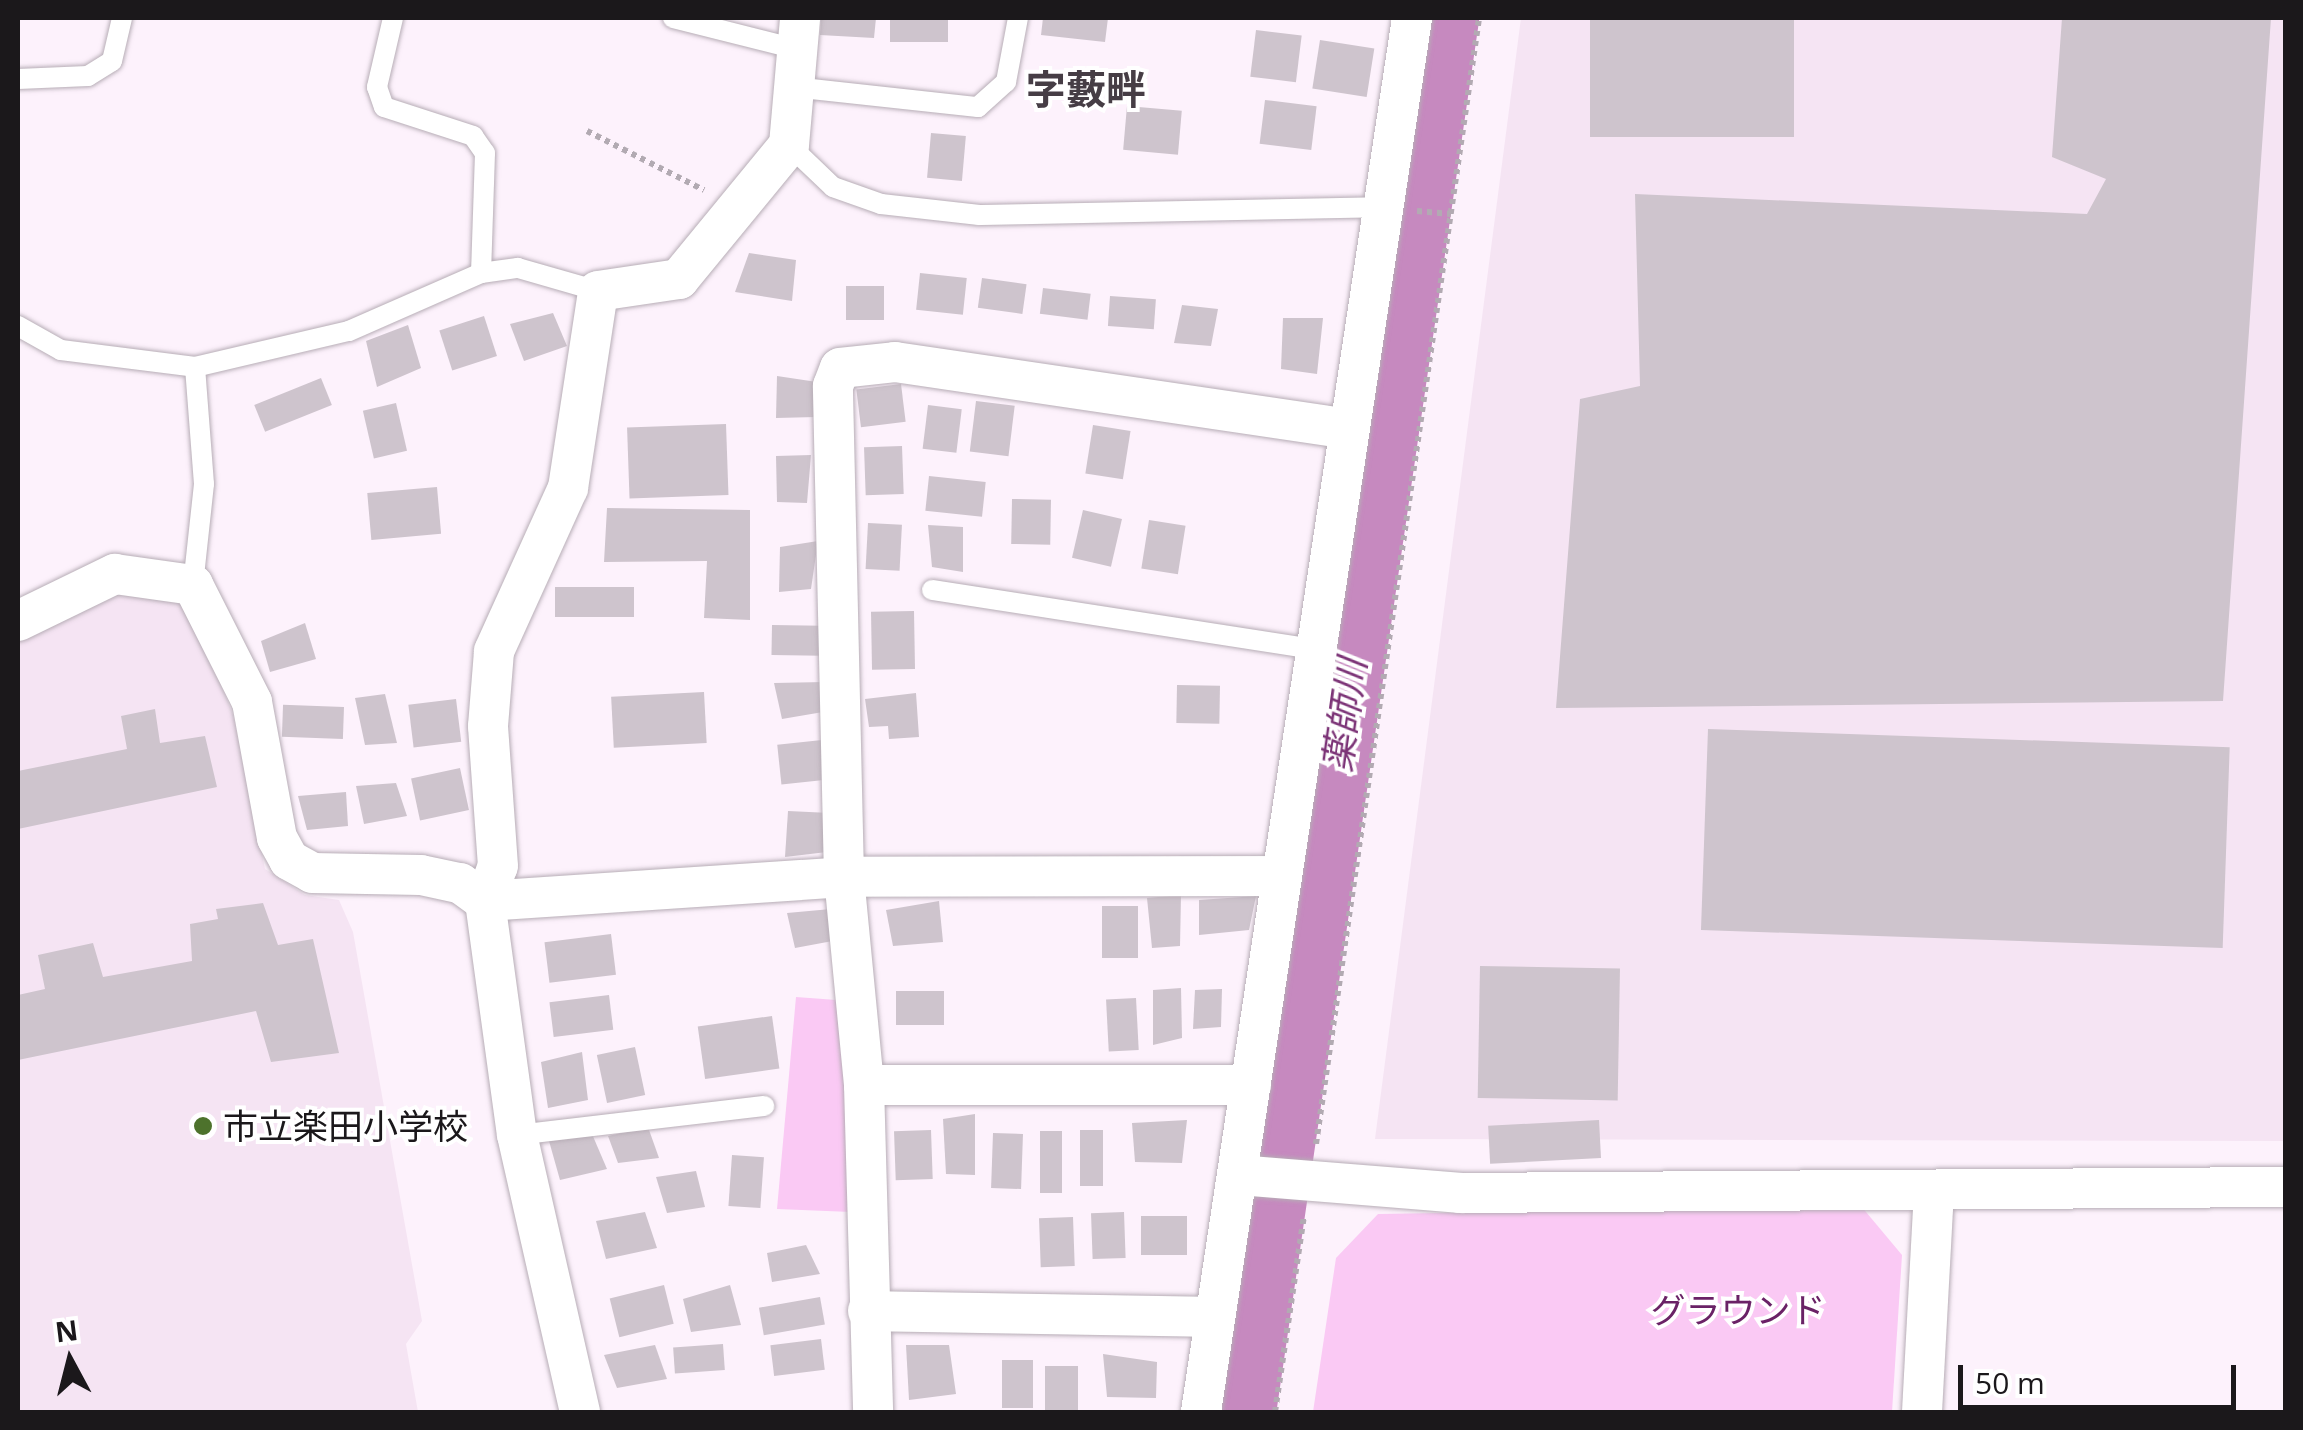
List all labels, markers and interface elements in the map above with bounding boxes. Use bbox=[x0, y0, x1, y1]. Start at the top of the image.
district label: 字藪畔 bbox=[1026, 65, 1146, 113]
water label: 薬師川 bbox=[1313, 655, 1375, 775]
place label: 市立楽田小学校 bbox=[223, 1105, 468, 1147]
marker: 市立楽田小学校 bbox=[192, 1115, 214, 1137]
park label: グラウンド bbox=[1651, 1289, 1825, 1331]
north arrow bbox=[20, 1310, 120, 1410]
text: N bbox=[53, 1310, 80, 1350]
scale bar bbox=[1963, 1345, 2240, 1407]
text: 50 m bbox=[1975, 1362, 2045, 1403]

